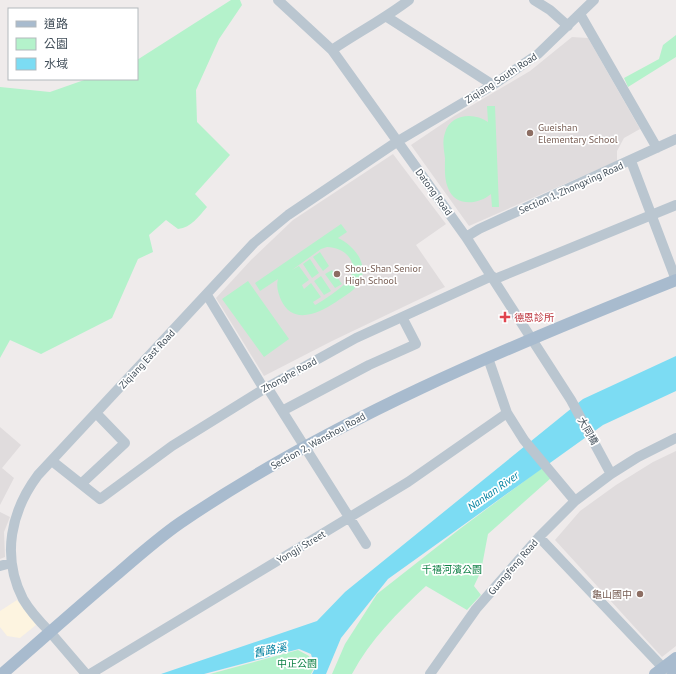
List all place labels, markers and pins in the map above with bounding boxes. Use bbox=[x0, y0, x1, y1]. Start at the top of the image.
place label: Gueishan Elementary School bbox=[538, 121, 618, 146]
marker: Gueishan Elementary School bbox=[525, 128, 535, 138]
place label: Shou-Shan Senior High School bbox=[345, 262, 422, 287]
marker: Shou-Shan Senior High School bbox=[332, 269, 342, 279]
marker: 德恩診所 bbox=[499, 311, 511, 323]
place label: 德恩診所 bbox=[514, 311, 554, 324]
place label: 龜山國中 bbox=[592, 588, 632, 601]
marker: 龜山國中 bbox=[635, 589, 645, 599]

